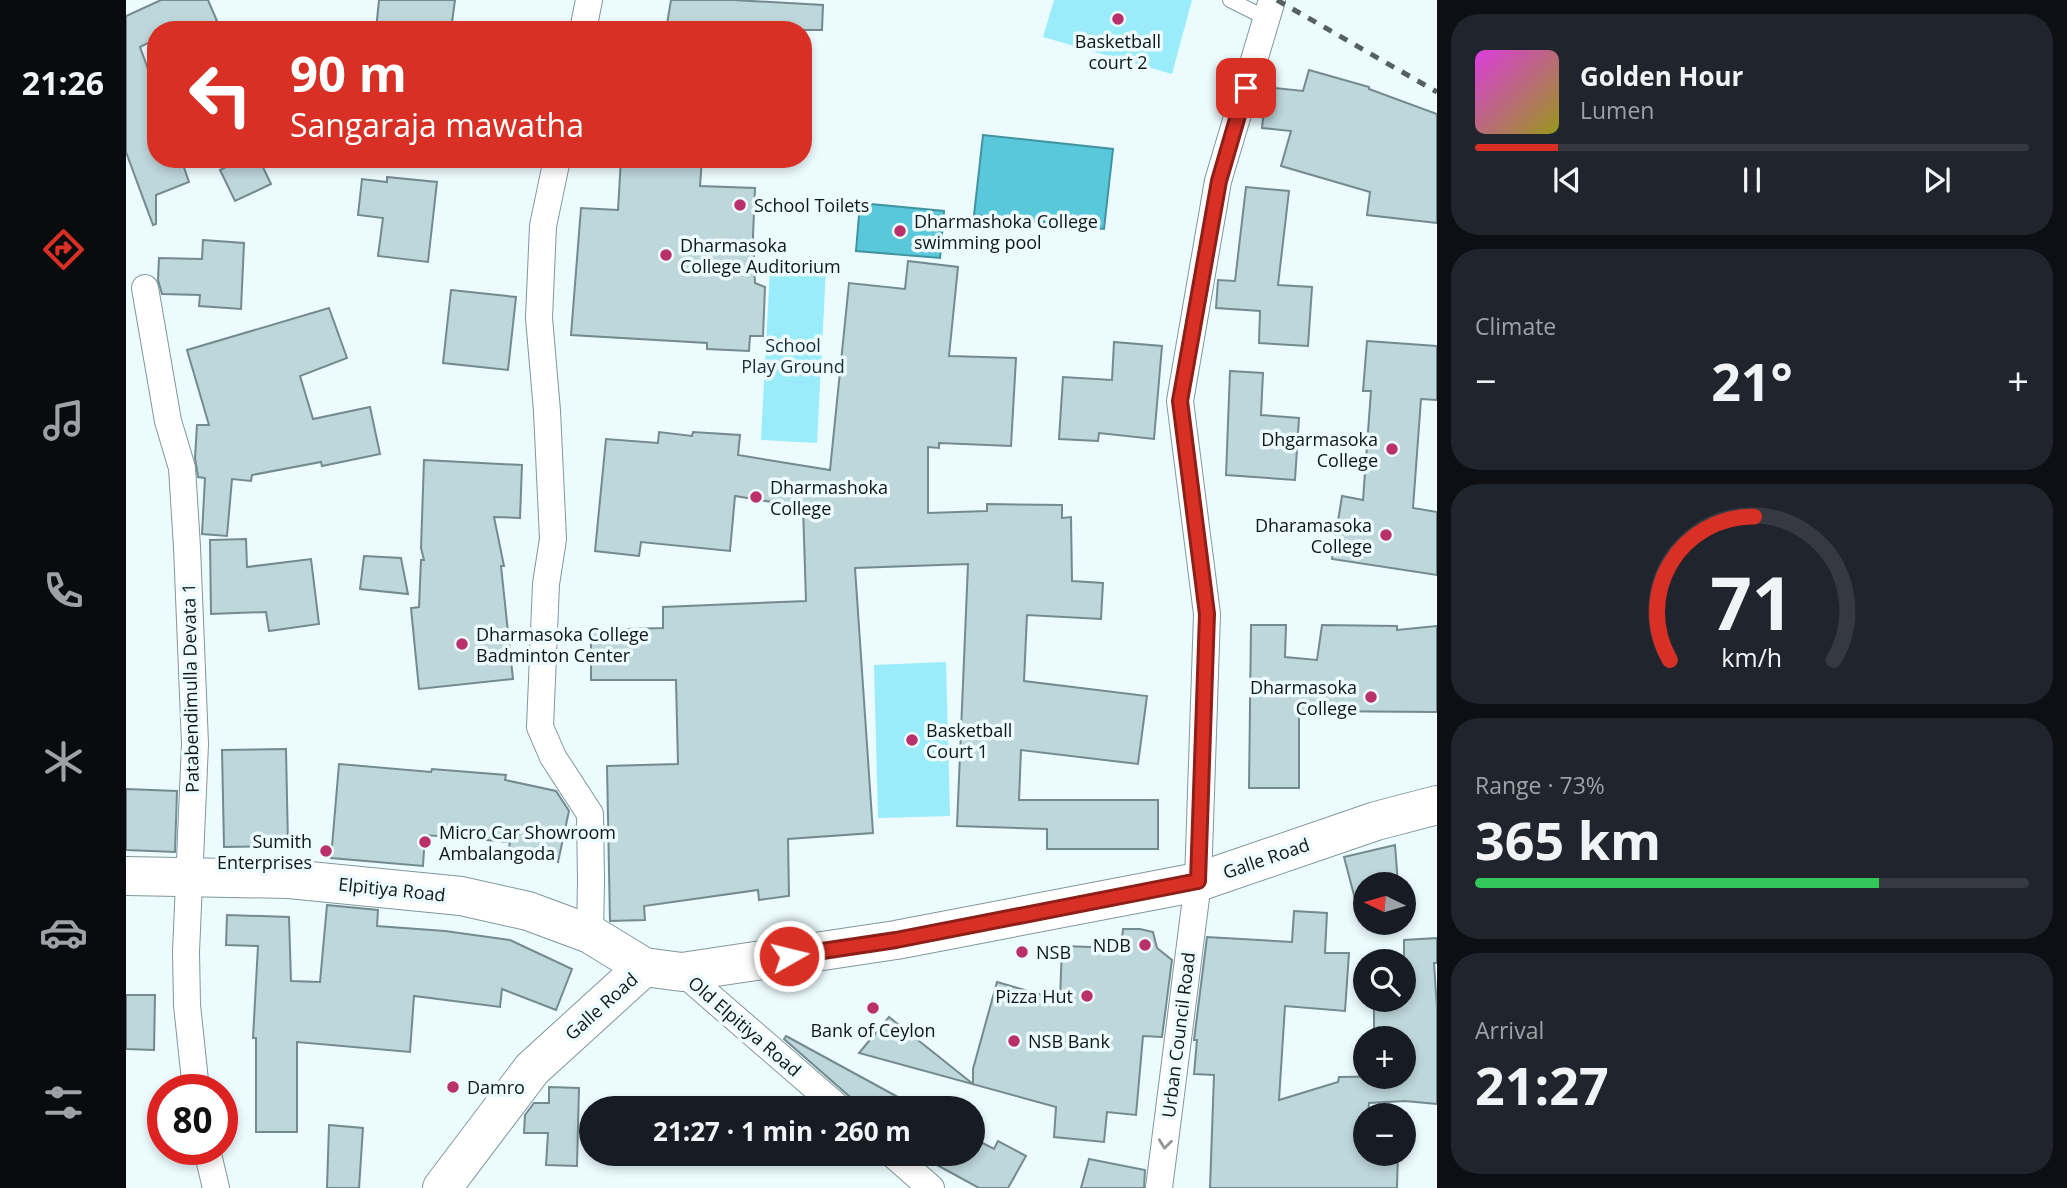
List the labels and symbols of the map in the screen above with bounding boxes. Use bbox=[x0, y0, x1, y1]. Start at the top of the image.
marker: Basketball court 2 bbox=[1110, 11, 1126, 27]
place label: Basketball court 2 bbox=[1075, 29, 1161, 74]
pin bbox=[1216, 58, 1276, 118]
place label: School Toilets bbox=[754, 193, 869, 217]
marker: School Toilets bbox=[732, 197, 748, 213]
place label: Dharmashoka College swimming pool bbox=[914, 209, 1098, 254]
marker: Dharmashoka College swimming pool bbox=[892, 223, 908, 239]
place label: Dharmasoka College Auditorium bbox=[680, 233, 841, 278]
marker: Dharmasoka College Auditorium bbox=[658, 247, 674, 263]
park label: School Play Ground bbox=[741, 333, 845, 378]
place label: Dhgarmasoka College bbox=[1261, 427, 1378, 472]
marker: Dhgarmasoka College bbox=[1384, 441, 1400, 457]
place label: Dharmashoka College bbox=[770, 475, 888, 520]
marker: Dharmashoka College bbox=[748, 489, 764, 505]
place label: Dharamasoka College bbox=[1255, 513, 1372, 558]
marker: Dharamasoka College bbox=[1378, 527, 1394, 543]
street label: Patabendimulla Devata 1 bbox=[176, 583, 204, 793]
place label: Dharmasoka College Badminton Center bbox=[476, 622, 649, 667]
marker: Dharmasoka College Badminton Center bbox=[454, 636, 470, 652]
place label: Dharmasoka College bbox=[1250, 675, 1357, 720]
marker: Dharmasoka College bbox=[1363, 689, 1379, 705]
place label: Basketball Court 1 bbox=[926, 718, 1012, 763]
marker: Basketball Court 1 bbox=[904, 732, 920, 748]
place label: Micro Car Showroom Ambalangoda bbox=[439, 820, 616, 865]
place label: Sumith Enterprises bbox=[217, 829, 312, 874]
street label: Galle Road bbox=[1220, 832, 1312, 884]
marker: Micro Car Showroom Ambalangoda bbox=[417, 834, 433, 850]
marker: Sumith Enterprises bbox=[318, 843, 334, 859]
street label: Elpitiya Road bbox=[337, 871, 447, 907]
north arrow bbox=[1353, 872, 1416, 934]
position arrow bbox=[752, 919, 826, 993]
place label: NDB bbox=[1093, 933, 1131, 957]
marker: NDB bbox=[1137, 937, 1153, 953]
place label: NSB bbox=[1036, 940, 1071, 964]
marker: NSB bbox=[1014, 944, 1030, 960]
street label: Urban Council Road bbox=[1156, 951, 1200, 1119]
street label: Galle Road bbox=[560, 967, 642, 1045]
street label: Old Elpitiya Road bbox=[684, 970, 806, 1082]
place label: Pizza Hut bbox=[995, 984, 1073, 1008]
marker: Pizza Hut bbox=[1079, 988, 1095, 1004]
marker: Bank of Ceylon bbox=[865, 1000, 881, 1016]
place label: Bank of Ceylon bbox=[810, 1018, 936, 1042]
place label: NSB Bank bbox=[1028, 1029, 1110, 1053]
marker: NSB Bank bbox=[1006, 1033, 1022, 1049]
speed limit sign: 80 bbox=[147, 1074, 238, 1165]
place label: Damro bbox=[467, 1075, 525, 1099]
marker: Damro bbox=[445, 1079, 461, 1095]
one-way arrow bbox=[1157, 1138, 1172, 1150]

